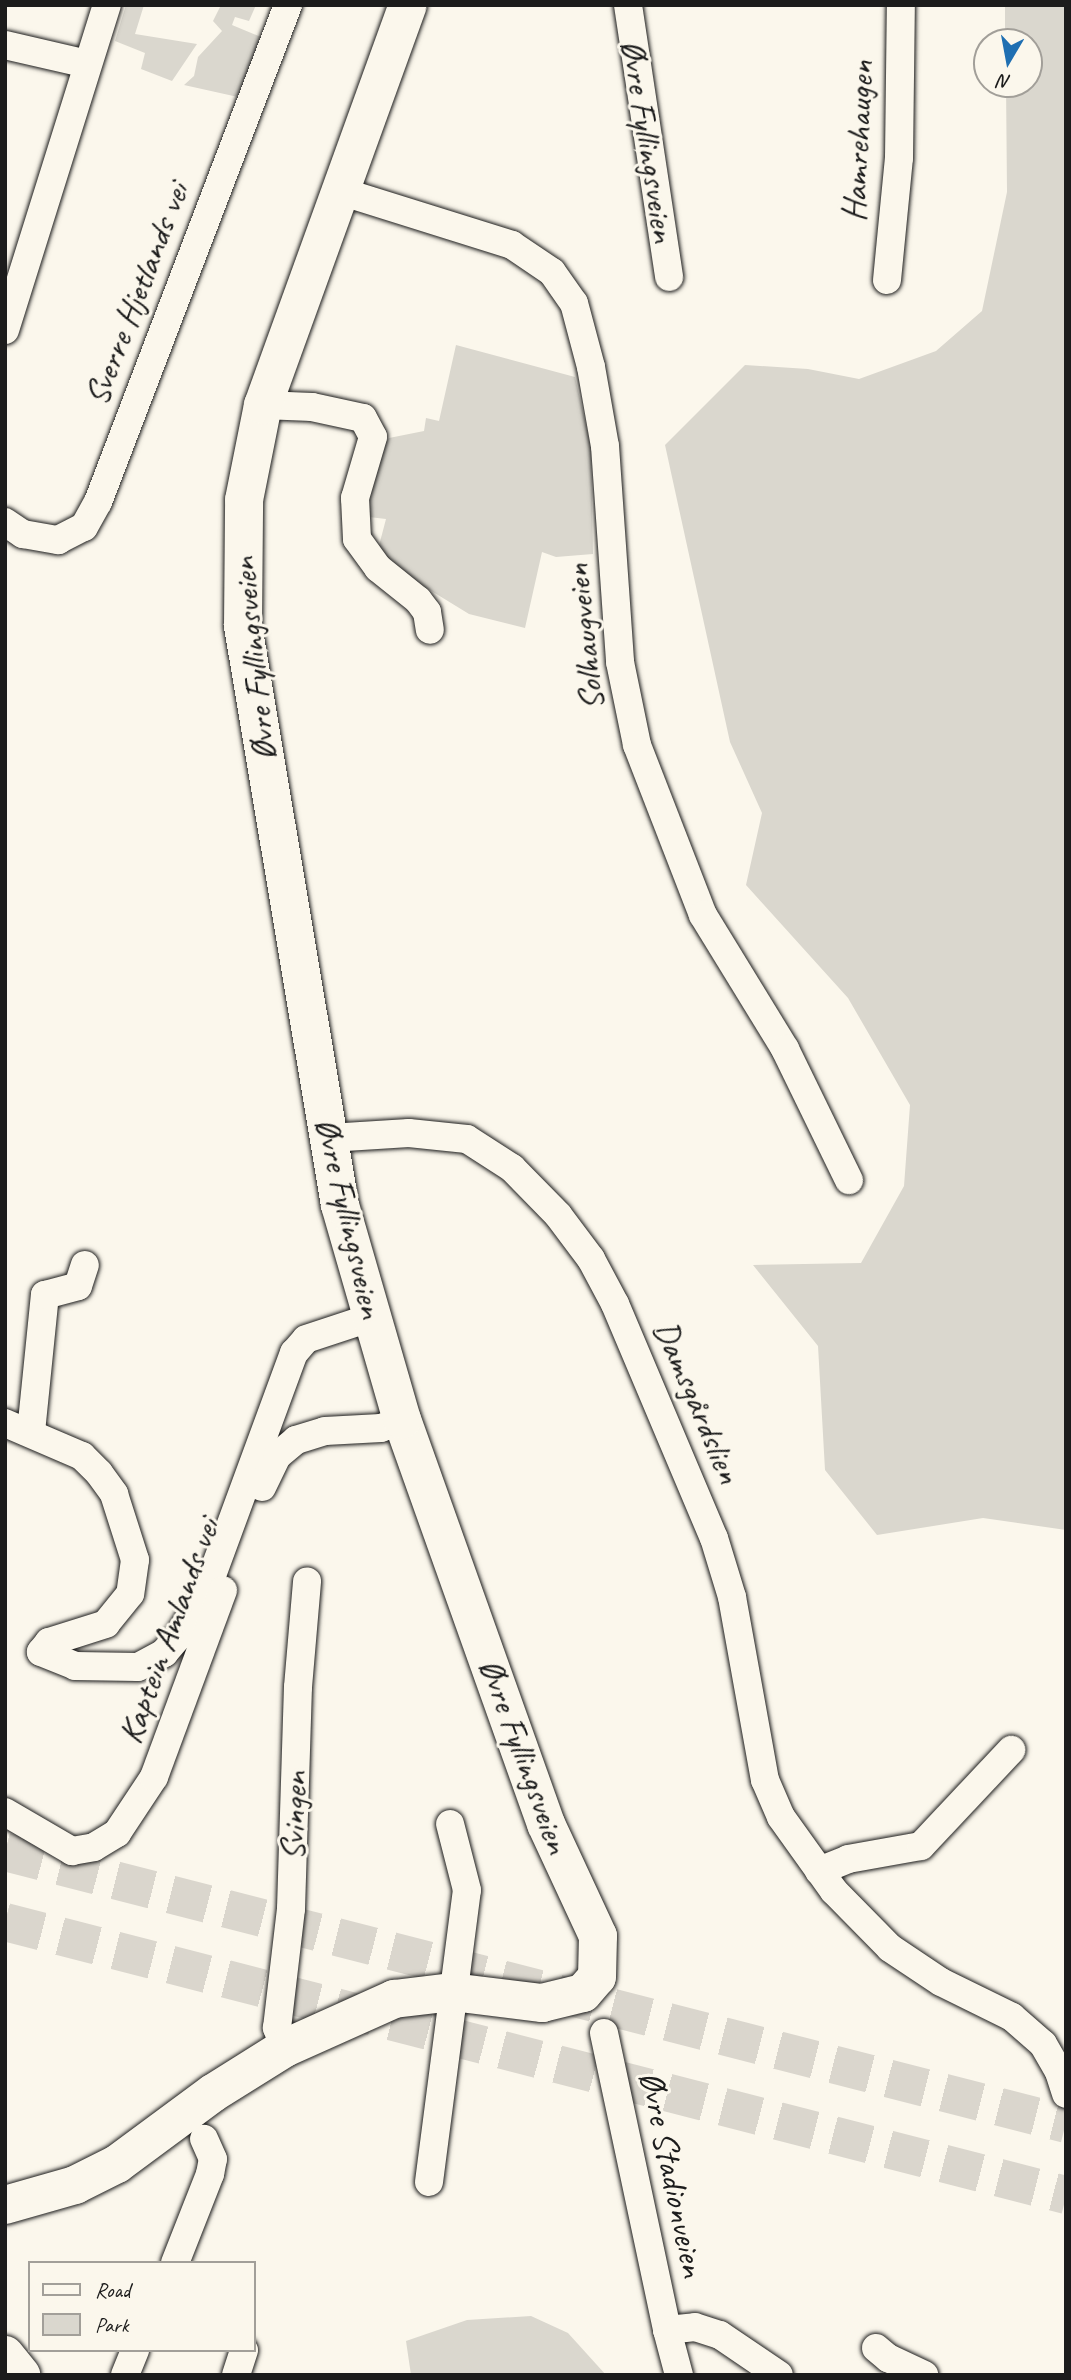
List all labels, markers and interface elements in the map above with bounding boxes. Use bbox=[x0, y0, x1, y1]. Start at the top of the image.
north arrow bbox=[973, 28, 1043, 98]
street label: Øvre Fyllingsveien bbox=[611, 37, 685, 245]
street label: Hamrehaugen bbox=[833, 59, 883, 223]
text: N bbox=[997, 69, 1013, 95]
street label: Sverre Hjetlands vei bbox=[76, 178, 198, 410]
street label: Øvre Fyllingsveien bbox=[222, 555, 286, 763]
street label: Solhaugveien bbox=[556, 562, 614, 712]
street label: Øvre Fyllingsveien bbox=[306, 1114, 392, 1322]
street label: Damsgårdslien bbox=[644, 1314, 750, 1490]
street label: Kaptein Amlands vei bbox=[109, 1513, 229, 1749]
street label: Øvre Fyllingsveien bbox=[469, 1653, 579, 1859]
street label: Svingen bbox=[271, 1771, 317, 1861]
street label: Øvre Stadionveien bbox=[630, 2066, 714, 2282]
legend bbox=[28, 2261, 256, 2352]
text: Road bbox=[95, 2277, 130, 2303]
text: Park bbox=[95, 2312, 128, 2338]

